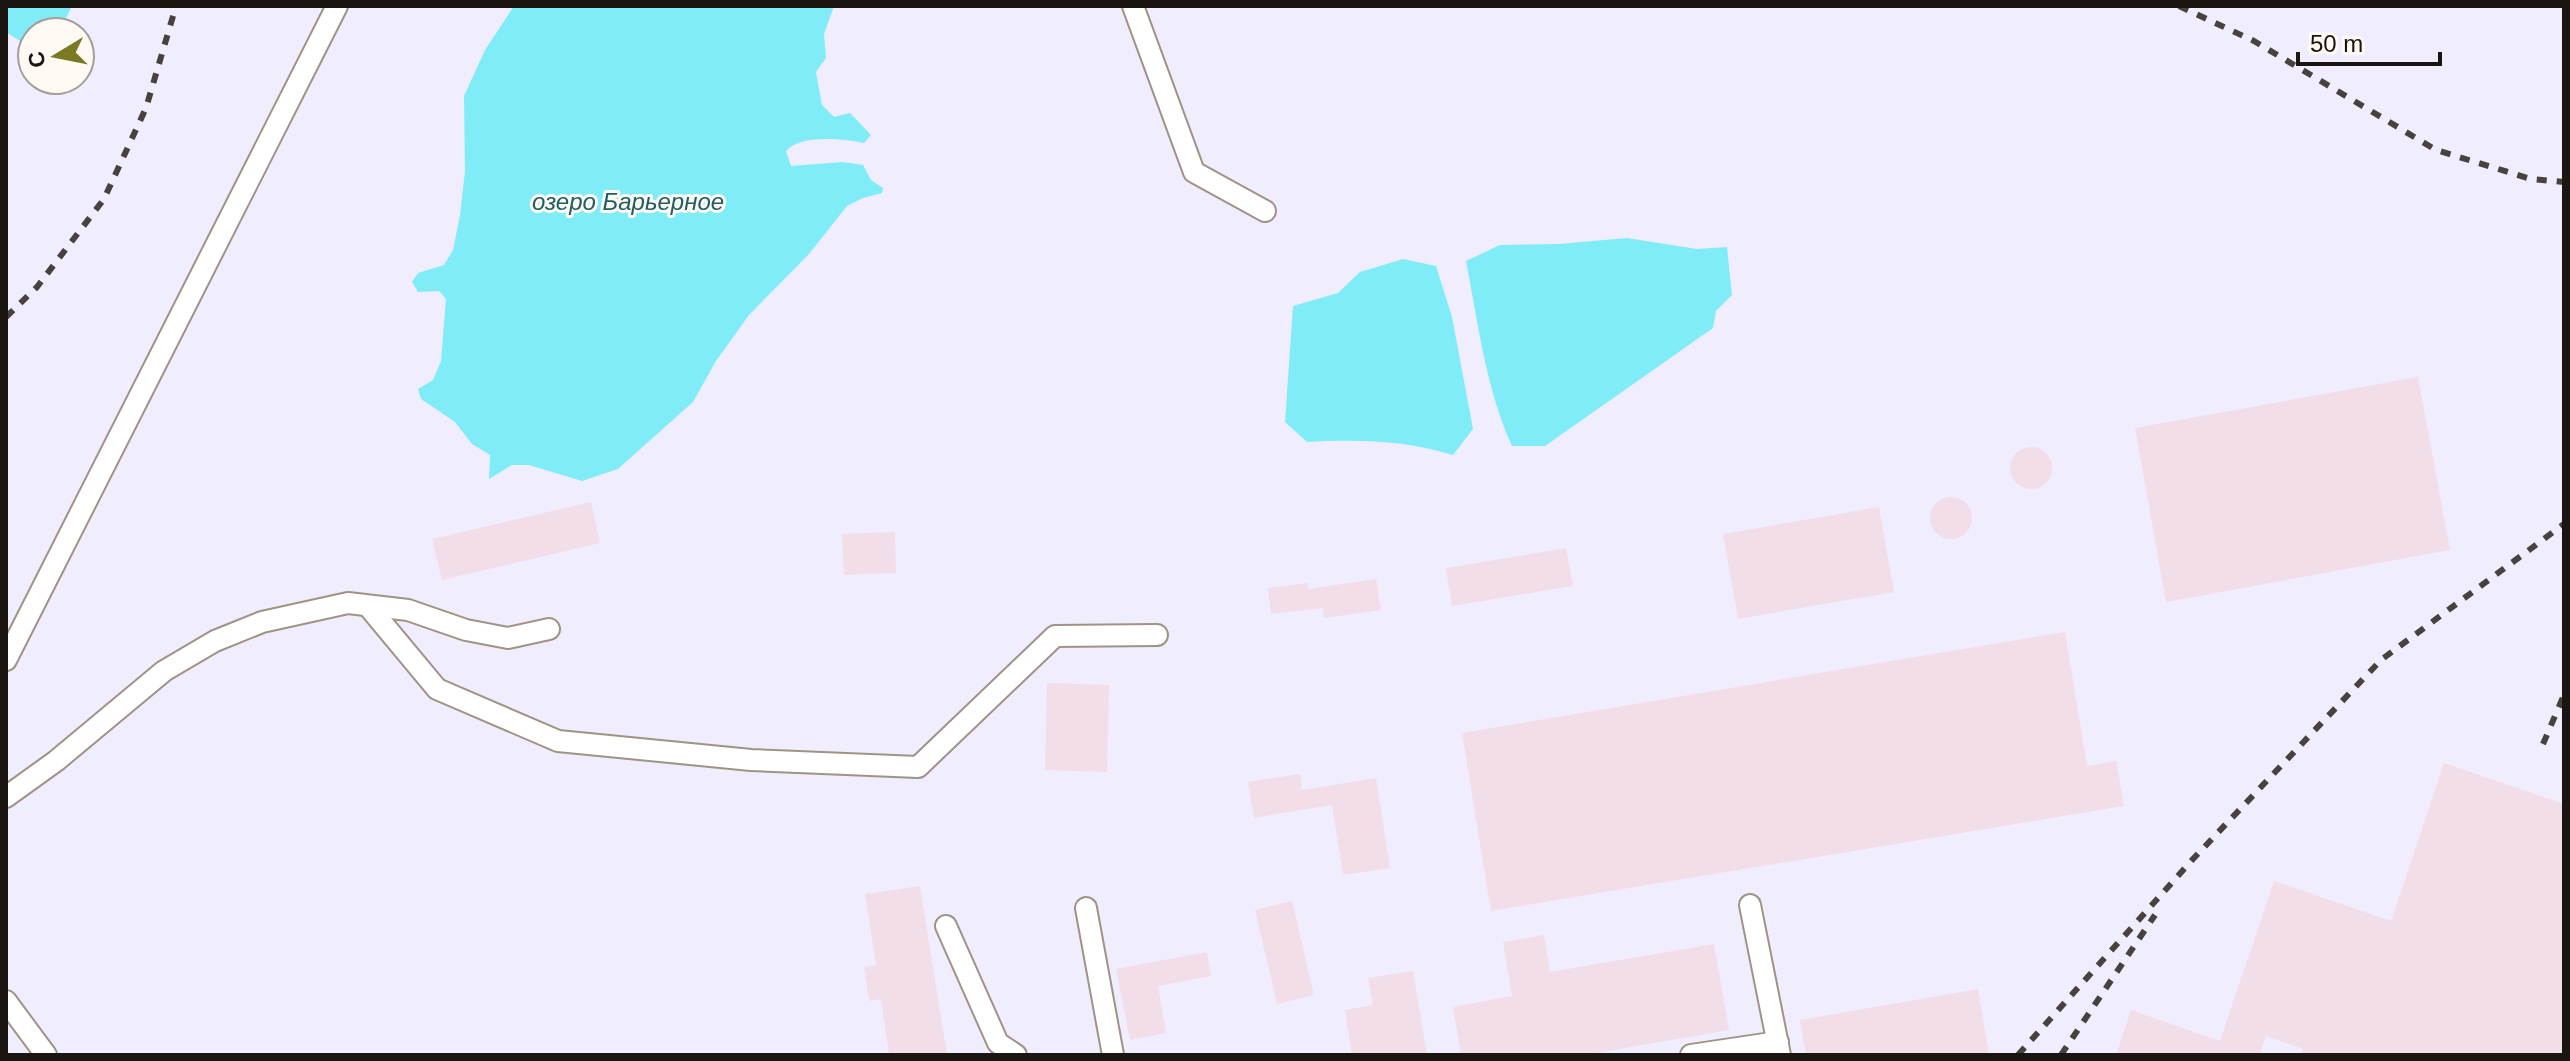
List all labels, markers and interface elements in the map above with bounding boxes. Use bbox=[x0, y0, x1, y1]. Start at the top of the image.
north arrow bbox=[16, 16, 96, 96]
scale bar bbox=[2298, 16, 2440, 66]
text: 50 m bbox=[2310, 30, 2363, 57]
text: С bbox=[23, 49, 50, 69]
water label: озеро Барьерное bbox=[532, 188, 724, 215]

